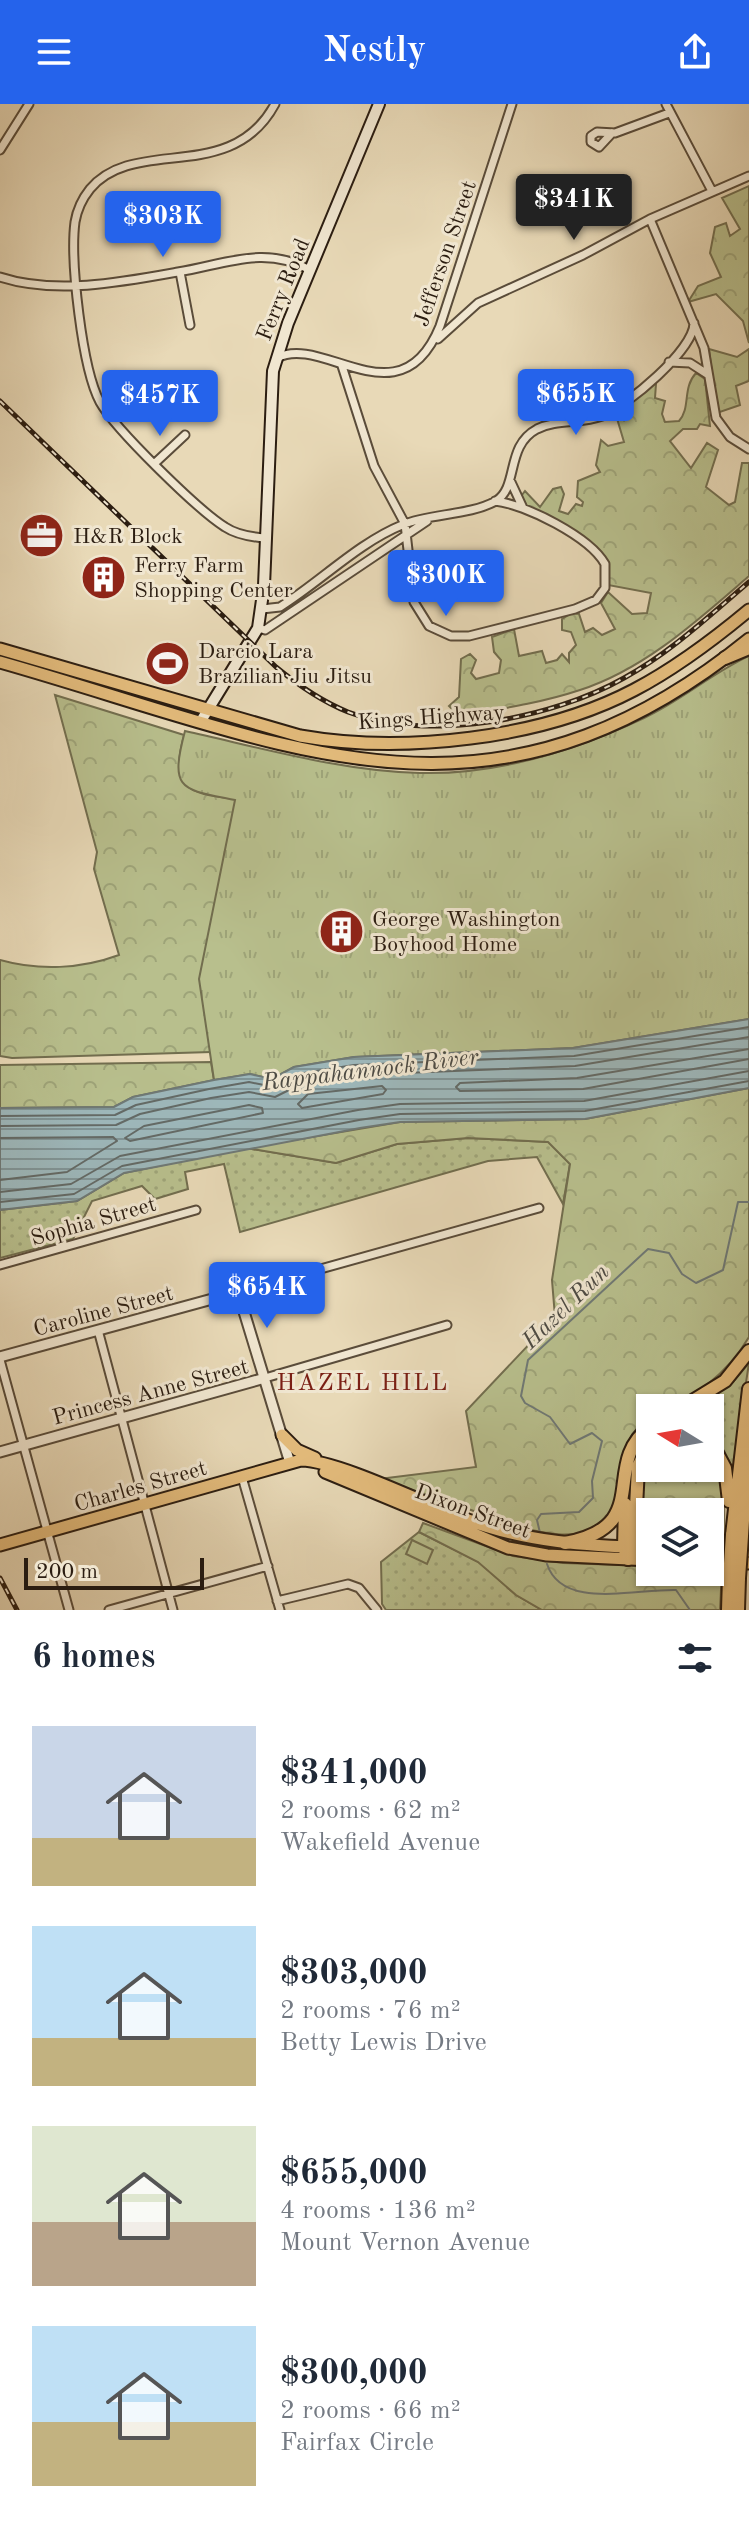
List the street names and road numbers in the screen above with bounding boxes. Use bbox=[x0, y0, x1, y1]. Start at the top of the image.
street label: Jefferson Street bbox=[411, 178, 481, 329]
street label: Ferry Road bbox=[253, 235, 314, 344]
street label: Kings Highway bbox=[357, 702, 506, 734]
street label: Sophia Street bbox=[28, 1194, 159, 1250]
street label: Caroline Street bbox=[31, 1283, 176, 1341]
street label: Princess Anne Street bbox=[50, 1356, 251, 1430]
street label: Charles Street bbox=[72, 1458, 209, 1516]
street label: Dixon Street bbox=[412, 1481, 533, 1543]

